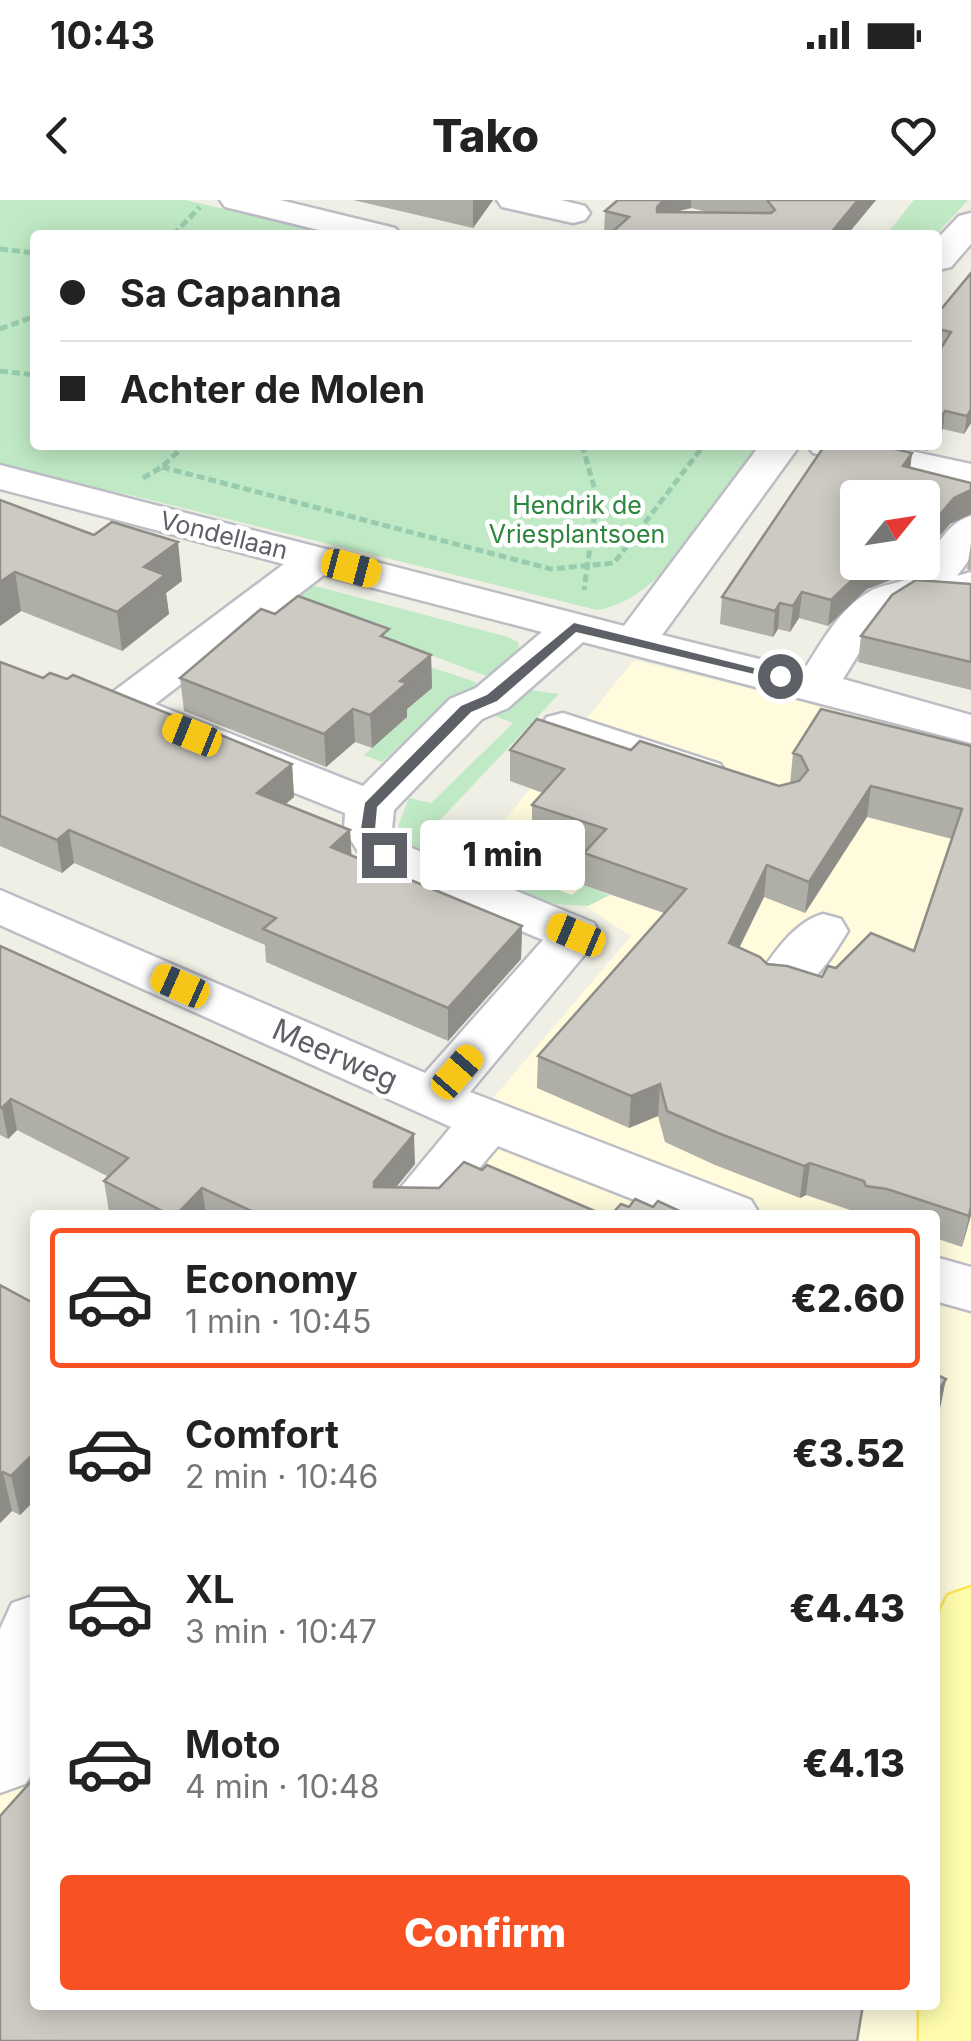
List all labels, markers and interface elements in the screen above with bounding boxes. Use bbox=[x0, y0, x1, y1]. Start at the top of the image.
text: 10:43 bbox=[50, 12, 155, 58]
icon: back bbox=[30, 108, 85, 163]
text: Tako bbox=[432, 108, 539, 163]
icon: heart bbox=[886, 108, 941, 163]
text: Sa Capanna bbox=[120, 270, 342, 316]
text: Achter de Molen bbox=[120, 366, 425, 412]
north arrow bbox=[840, 480, 940, 580]
map controls bbox=[840, 480, 940, 580]
park label: Hendrik de Vriesplantsoen bbox=[489, 490, 665, 549]
street label: Vondellaan bbox=[157, 505, 291, 565]
car bbox=[318, 546, 384, 590]
route start bbox=[758, 654, 803, 699]
car bbox=[159, 710, 225, 760]
callout: 1 min bbox=[419, 820, 584, 890]
route end bbox=[362, 833, 407, 878]
text: 1 min bbox=[462, 835, 543, 874]
car bbox=[543, 909, 609, 961]
car bbox=[146, 960, 214, 1012]
street label: Meerweg bbox=[267, 1010, 404, 1098]
car bbox=[426, 1040, 488, 1104]
icon: car bbox=[65, 1253, 155, 1343]
text: Economy bbox=[185, 1256, 358, 1302]
text: €2.60 bbox=[791, 1275, 905, 1321]
text: 1 min · 10:45 bbox=[185, 1302, 371, 1341]
icon: car bbox=[65, 1408, 155, 1498]
text: Comfort bbox=[185, 1411, 339, 1457]
text: €3.52 bbox=[792, 1430, 905, 1476]
text: 2 min · 10:46 bbox=[185, 1457, 378, 1496]
icon: car bbox=[65, 1563, 155, 1653]
text: XL bbox=[185, 1566, 235, 1612]
text: €4.43 bbox=[789, 1585, 905, 1631]
text: 3 min · 10:47 bbox=[185, 1612, 377, 1651]
icon: car bbox=[65, 1718, 155, 1808]
text: Moto bbox=[185, 1721, 281, 1767]
text: €4.13 bbox=[802, 1740, 905, 1786]
text: 4 min · 10:48 bbox=[185, 1767, 379, 1806]
button: Confirm bbox=[60, 1875, 910, 1990]

